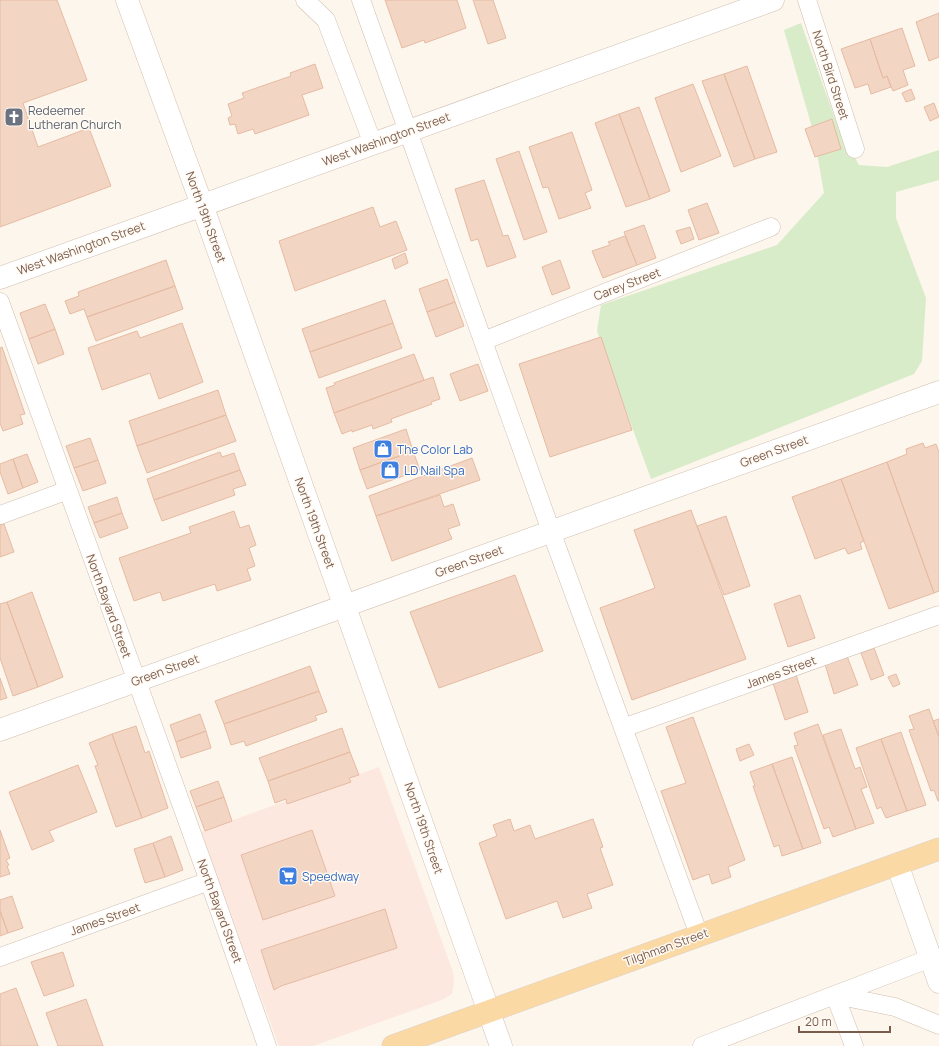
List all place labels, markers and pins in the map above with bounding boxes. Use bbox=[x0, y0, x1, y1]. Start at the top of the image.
place label: Redeemer Lutheran Church bbox=[28, 102, 121, 133]
church icon: Redeemer Lutheran Church bbox=[3, 106, 25, 128]
shop icon: The Color Lab bbox=[372, 438, 394, 460]
place label: The Color Lab bbox=[397, 441, 473, 458]
shop icon: LD Nail Spa bbox=[379, 459, 401, 481]
place label: LD Nail Spa bbox=[404, 462, 465, 479]
supermarket icon: Speedway bbox=[277, 865, 299, 887]
place label: Speedway bbox=[302, 868, 360, 885]

